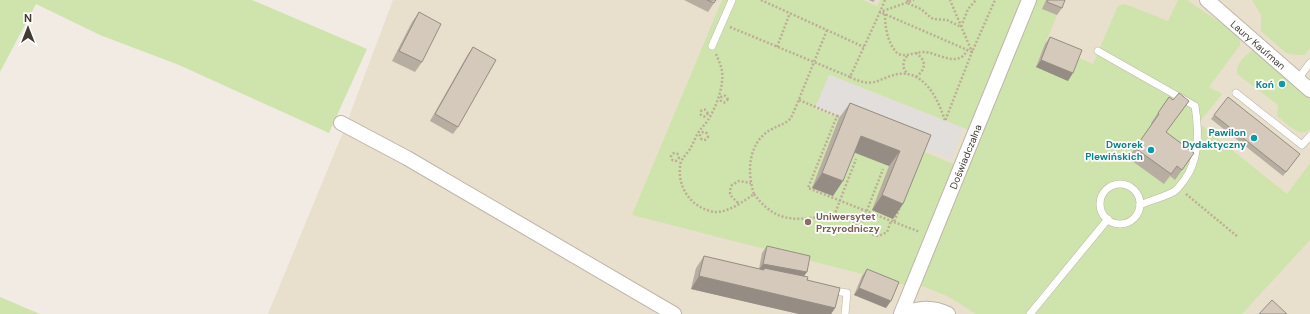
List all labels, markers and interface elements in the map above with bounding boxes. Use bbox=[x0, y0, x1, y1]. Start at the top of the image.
north arrow bbox=[8, 8, 48, 48]
text: N bbox=[24, 11, 32, 25]
street label: Laury Kaufman bbox=[1228, 18, 1288, 73]
place label: Koń bbox=[1256, 78, 1274, 91]
marker: Koń bbox=[1277, 79, 1287, 89]
street label: Doświadczalna bbox=[947, 123, 985, 191]
place label: Pawilon Dydaktyczny bbox=[1182, 126, 1246, 151]
marker: Pawilon Dydaktyczny bbox=[1249, 133, 1259, 143]
place label: Dworek Plewińskich bbox=[1085, 138, 1143, 163]
marker: Dworek Plewińskich bbox=[1146, 145, 1156, 155]
place label: Uniwersytet Przyrodniczy bbox=[816, 210, 880, 235]
marker: Uniwersytet Przyrodniczy bbox=[803, 217, 813, 227]

